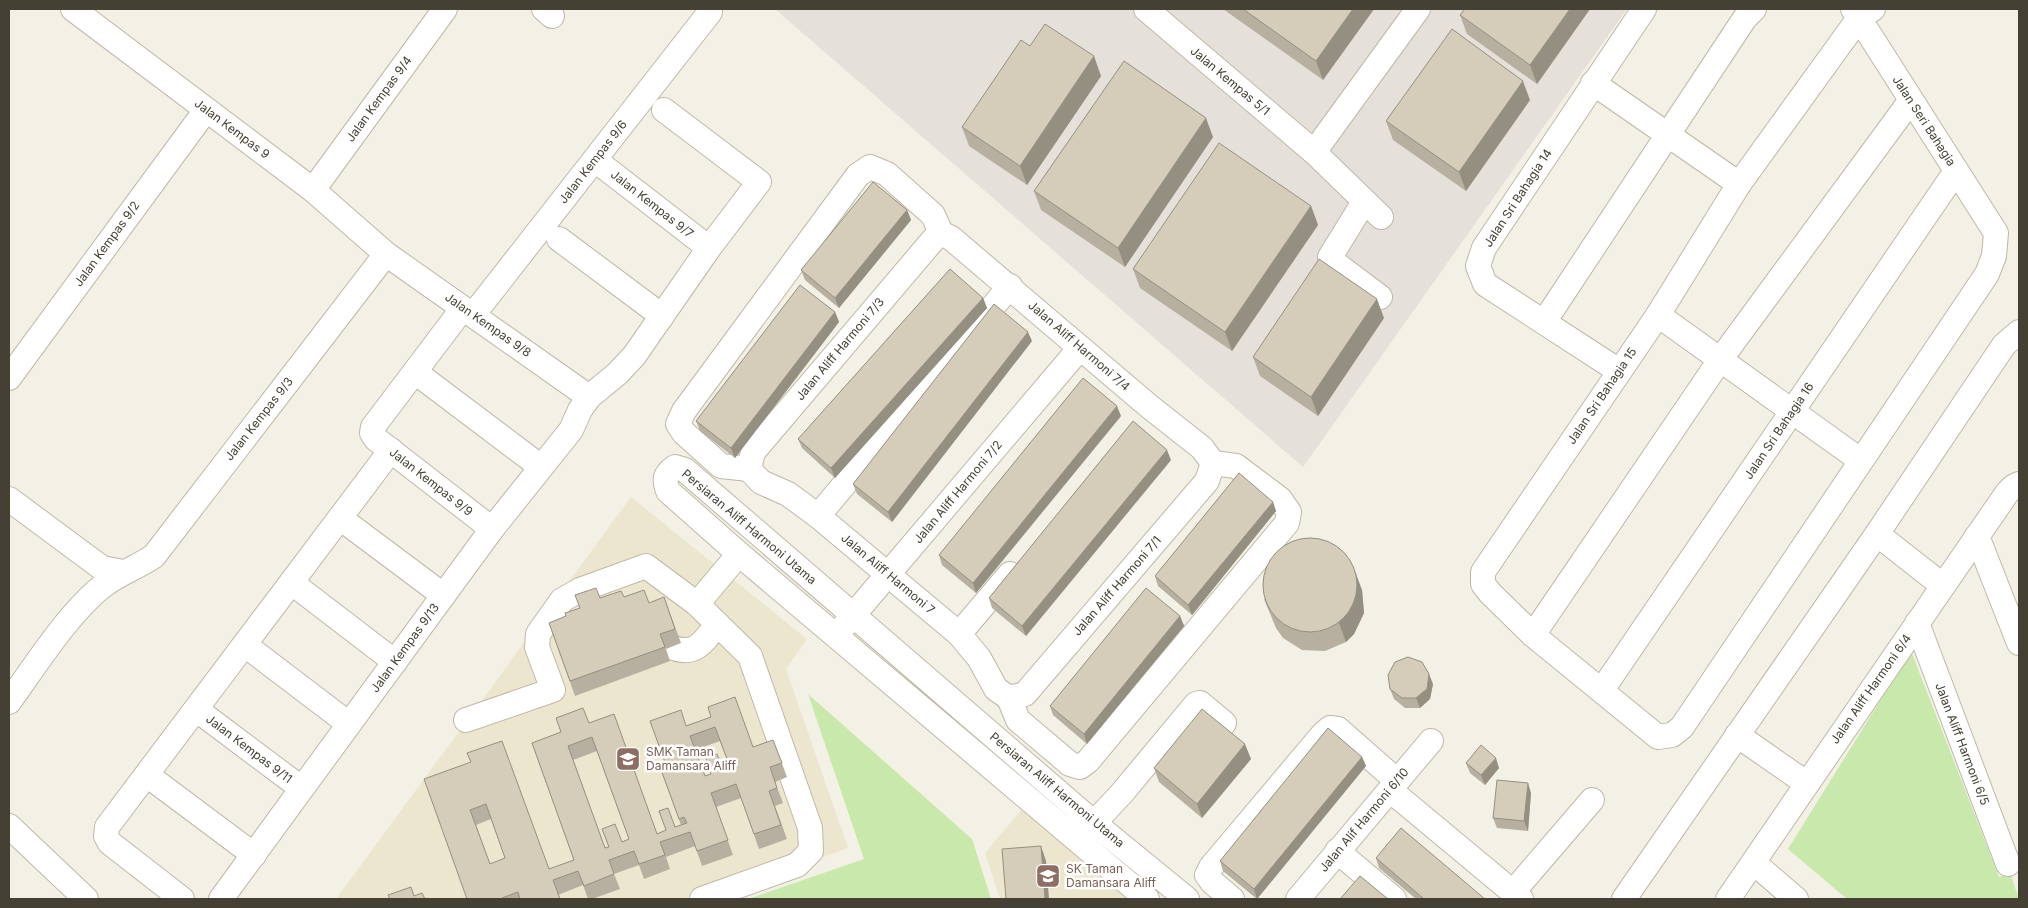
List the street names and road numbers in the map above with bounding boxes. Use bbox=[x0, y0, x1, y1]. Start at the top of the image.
street label: Jalan Kempas 5/1 bbox=[1187, 43, 1273, 118]
street label: Jalan Kempas 9/4 bbox=[342, 53, 415, 144]
street label: Jalan Seri Bahagia bbox=[1890, 73, 1959, 169]
street label: Jalan Kempas 9 bbox=[192, 95, 273, 162]
street label: Jalan Kempas 9/6 bbox=[555, 117, 630, 206]
street label: Jalan Sri Bahagia 14 bbox=[1480, 146, 1555, 250]
street label: Jalan Kempas 9/7 bbox=[608, 167, 697, 241]
street label: Jalan Kempas 9/2 bbox=[71, 198, 143, 289]
street label: Jalan Kempas 9/8 bbox=[442, 289, 534, 360]
street label: Jalan Aliff Harmoni 7/3 bbox=[792, 294, 887, 403]
street label: Jalan Aliff Harmoni 7/4 bbox=[1025, 297, 1133, 394]
street label: Jalan Sri Bahagia 15 bbox=[1564, 345, 1640, 447]
street label: Jalan Kempas 9/3 bbox=[221, 374, 296, 463]
street label: Jalan Sri Bahagia 16 bbox=[1741, 379, 1817, 482]
street label: Jalan Aliff Harmoni 7/2 bbox=[910, 437, 1005, 546]
street label: Jalan Kempas 9/9 bbox=[387, 444, 476, 519]
street label: Persiaran Aliff Harmoni Utama bbox=[679, 466, 820, 587]
street label: Jalan Aliff Harmoni 7 bbox=[838, 530, 938, 617]
street label: Jalan Aliff Harmoni 7/1 bbox=[1069, 533, 1164, 639]
street label: Jalan Kempas 9/13 bbox=[367, 600, 442, 695]
street label: Jalan Aliff Harmoni 6/4 bbox=[1827, 631, 1914, 746]
street label: Jalan Aliff Harmoni 6/5 bbox=[1932, 680, 1993, 807]
street label: Jalan Kempas 9/11 bbox=[203, 711, 295, 786]
street label: Persiaran Aliff Harmoni Utama bbox=[987, 729, 1128, 850]
street label: Jalan Alif Harmoni 6/10 bbox=[1316, 765, 1412, 875]

